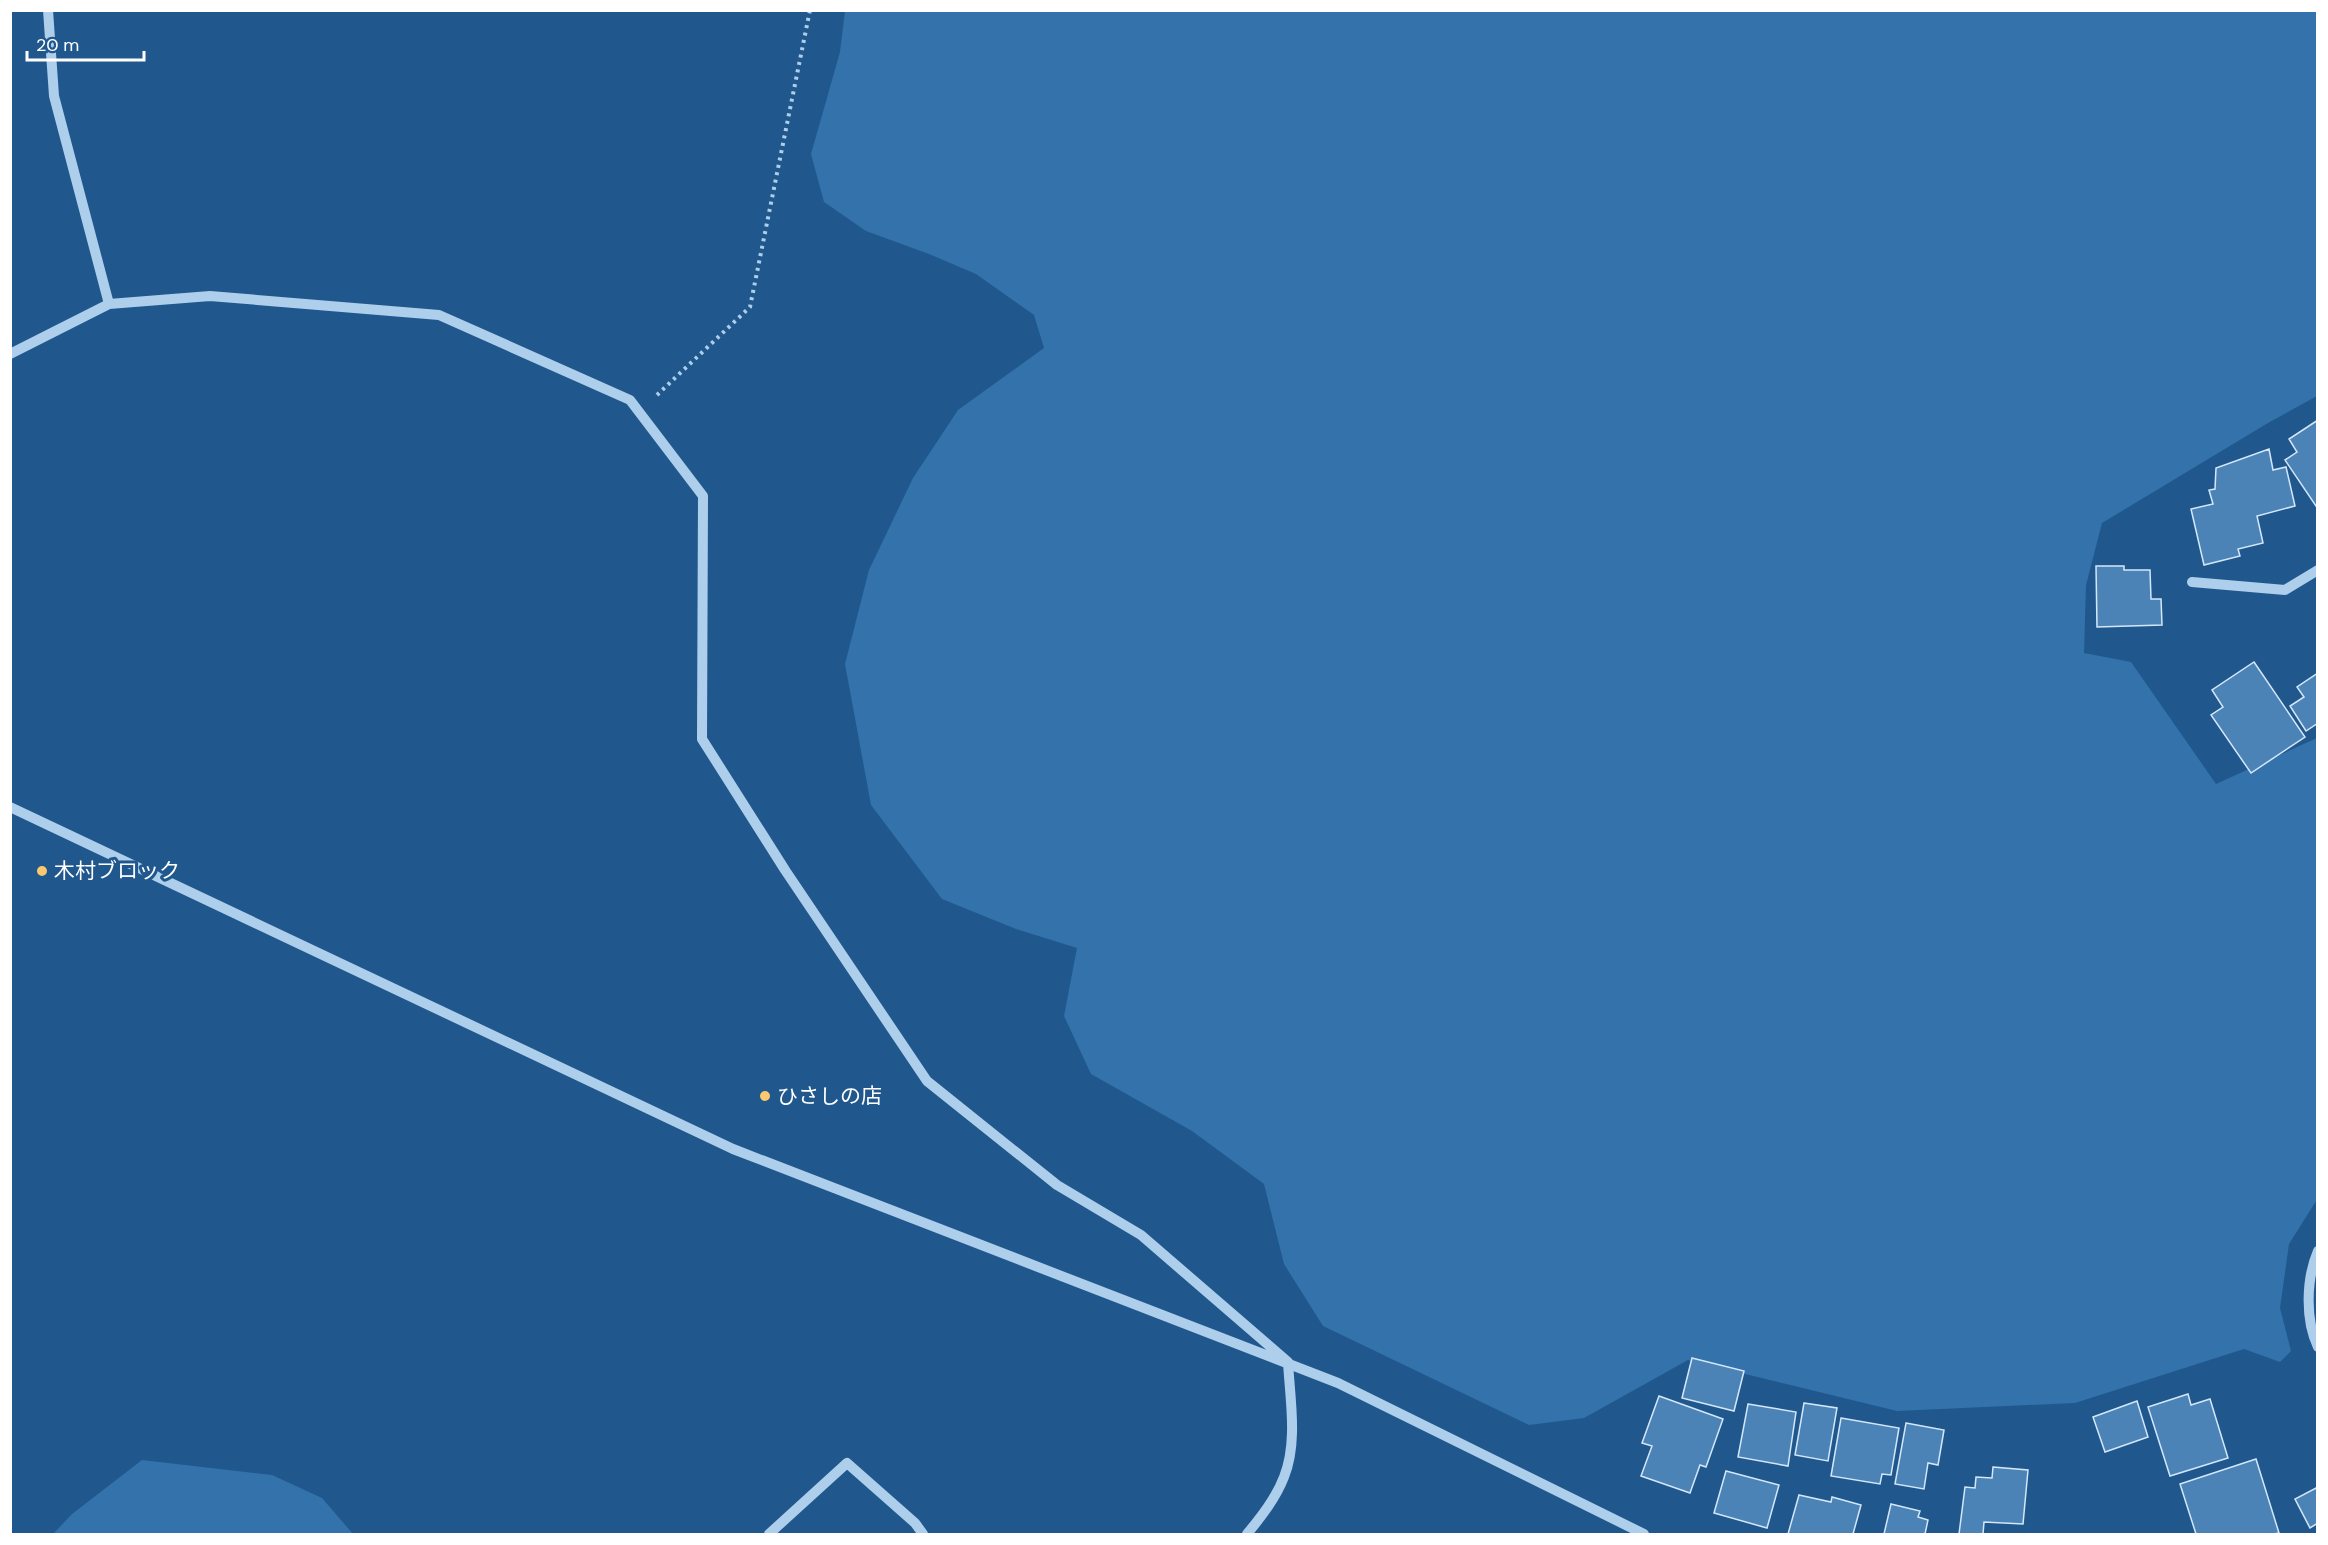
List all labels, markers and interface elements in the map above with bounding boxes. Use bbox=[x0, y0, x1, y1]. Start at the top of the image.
scale bar bbox=[27, 24, 144, 62]
text: 20 m bbox=[36, 33, 79, 57]
place label: 木村ブロック bbox=[54, 857, 180, 885]
marker: 木村ブロック bbox=[35, 864, 49, 878]
place label: ひさしの店 bbox=[777, 1082, 882, 1110]
marker: ひさしの店 bbox=[758, 1089, 772, 1103]

